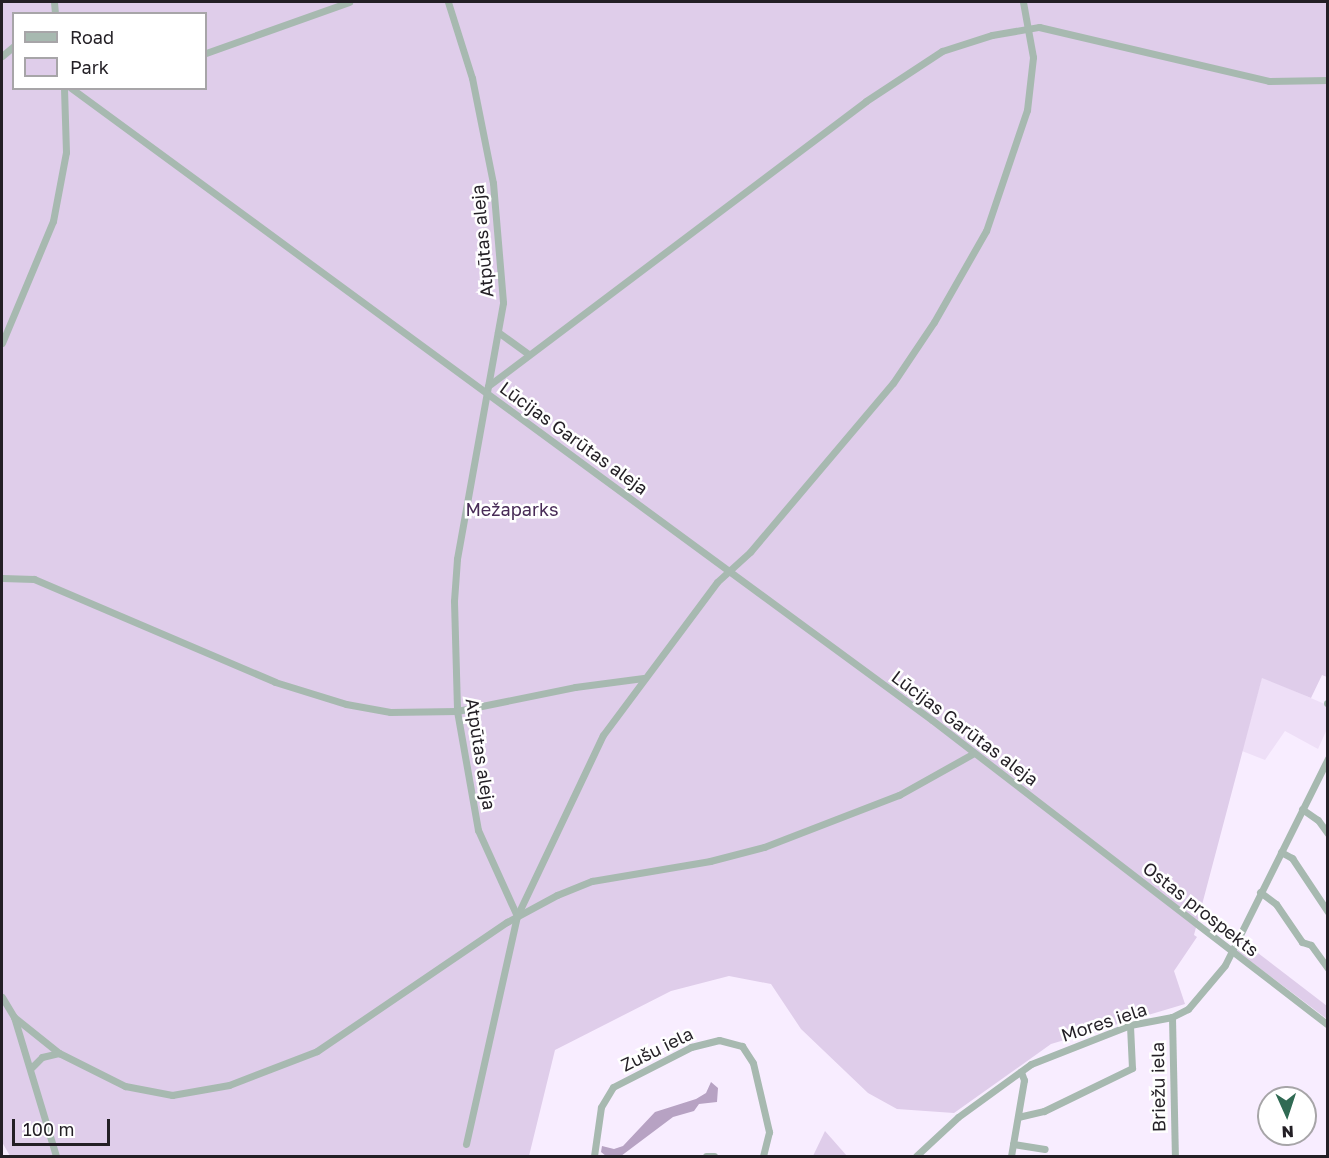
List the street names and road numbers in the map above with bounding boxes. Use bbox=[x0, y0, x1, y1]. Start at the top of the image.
street label: Atpūtas aleja bbox=[466, 184, 498, 298]
street label: Lūcijas Garūtas aleja bbox=[496, 377, 652, 499]
street label: Lūcijas Garūtas aleja bbox=[887, 666, 1043, 790]
street label: Atpūtas aleja bbox=[461, 696, 501, 812]
street label: Ostas prospekts bbox=[1139, 857, 1263, 961]
street label: Mores iela bbox=[1058, 998, 1150, 1046]
street label: Zušu iela bbox=[617, 1022, 697, 1076]
street label: Briežu iela bbox=[1146, 1042, 1170, 1132]

